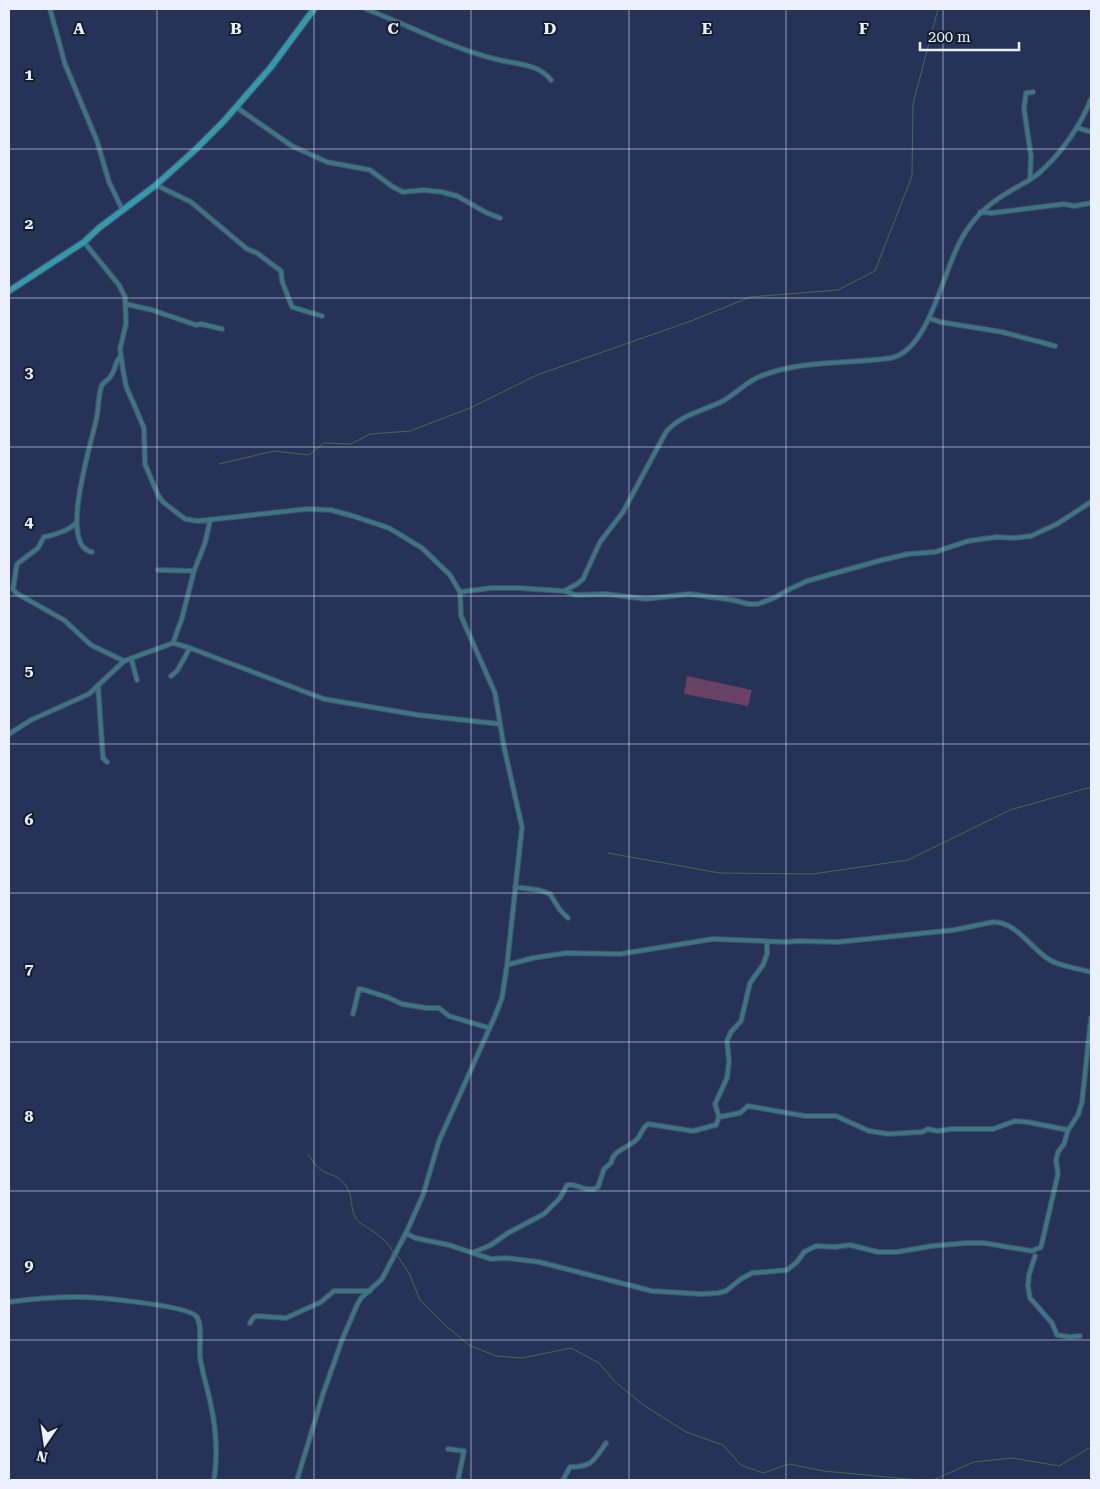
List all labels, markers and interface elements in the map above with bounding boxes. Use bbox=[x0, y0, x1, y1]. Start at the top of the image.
text: A bbox=[73, 19, 85, 38]
text: B bbox=[230, 19, 242, 38]
text: C bbox=[387, 19, 399, 38]
text: D bbox=[544, 19, 557, 38]
text: E bbox=[702, 19, 712, 38]
text: F bbox=[859, 19, 869, 38]
scale bar bbox=[920, 20, 1019, 52]
text: 200 m bbox=[928, 28, 971, 46]
text: 1 bbox=[25, 65, 34, 84]
text: 2 bbox=[25, 214, 34, 233]
text: 3 bbox=[25, 363, 34, 382]
text: 4 bbox=[25, 512, 34, 531]
text: 5 bbox=[25, 661, 34, 680]
text: 6 bbox=[25, 810, 34, 829]
text: 7 bbox=[25, 959, 34, 978]
text: 8 bbox=[25, 1107, 34, 1126]
text: 9 bbox=[25, 1256, 34, 1275]
north arrow bbox=[20, 1419, 70, 1469]
text: N bbox=[35, 1448, 49, 1466]

